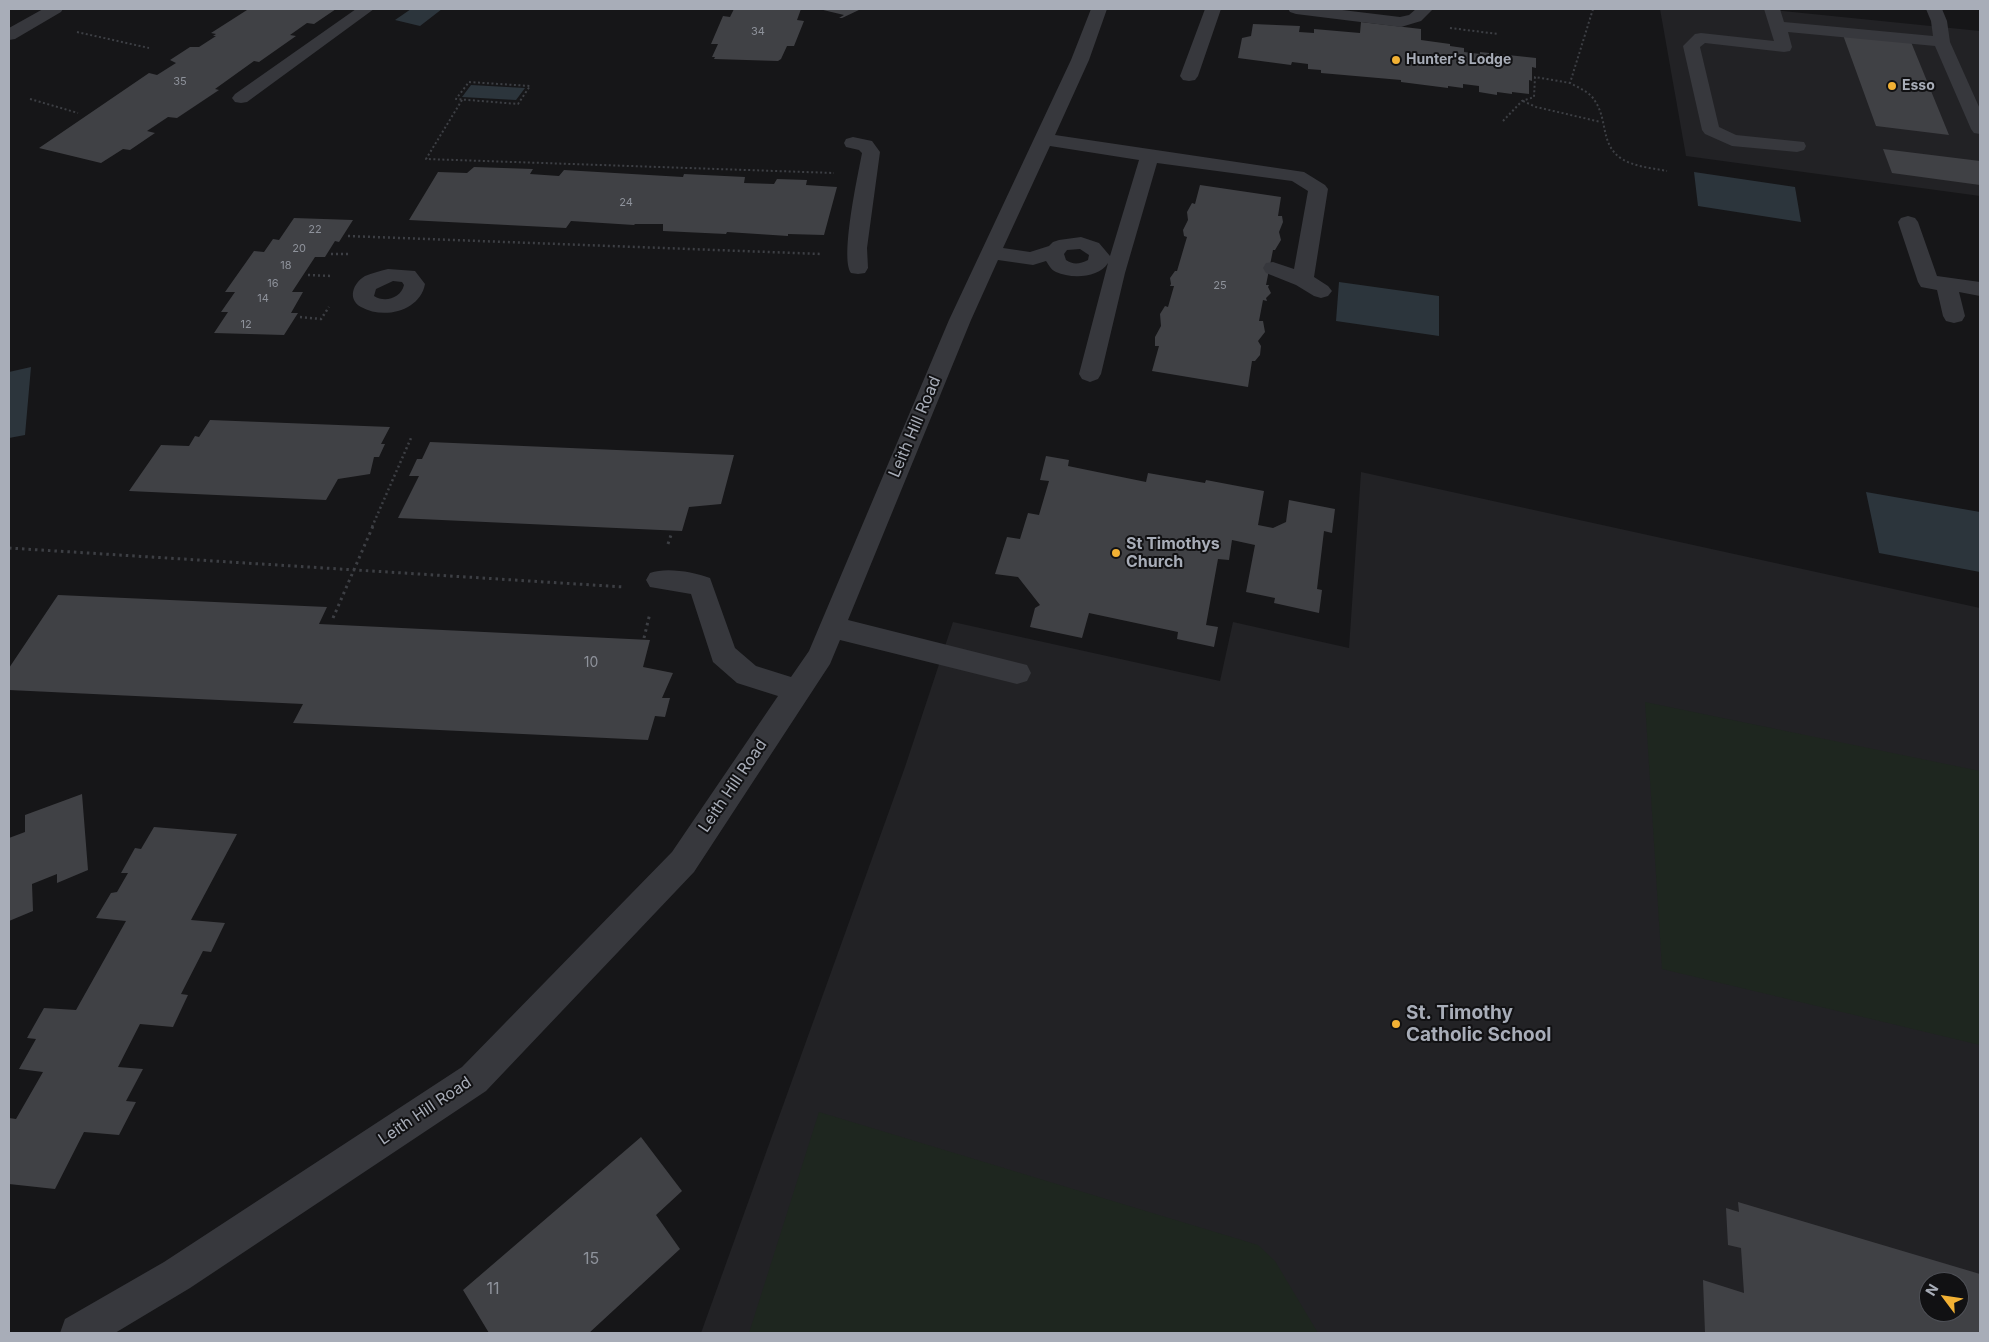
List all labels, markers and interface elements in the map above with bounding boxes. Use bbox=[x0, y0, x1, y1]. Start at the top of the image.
house number: 34 bbox=[751, 25, 765, 39]
place label: Hunter's Lodge bbox=[1406, 52, 1511, 68]
marker: Hunter's Lodge bbox=[1390, 54, 1402, 66]
house number: 35 bbox=[173, 75, 187, 89]
place label: Esso bbox=[1902, 78, 1935, 94]
marker: Esso bbox=[1886, 80, 1898, 92]
house number: 24 bbox=[619, 196, 633, 210]
house number: 22 bbox=[308, 223, 322, 237]
house number: 20 bbox=[292, 242, 306, 256]
house number: 18 bbox=[280, 259, 292, 273]
house number: 16 bbox=[267, 277, 279, 291]
house number: 25 bbox=[1213, 279, 1227, 293]
house number: 14 bbox=[257, 292, 269, 306]
house number: 12 bbox=[240, 318, 252, 332]
street label: Leith Hill Road bbox=[885, 374, 945, 480]
place label: St Timothys Church bbox=[1126, 534, 1220, 572]
marker: St Timothys Church bbox=[1110, 547, 1122, 559]
house number: 10 bbox=[584, 655, 598, 671]
street label: Leith Hill Road bbox=[695, 736, 771, 836]
place label: St. Timothy Catholic School bbox=[1406, 1002, 1551, 1046]
marker: St. Timothy Catholic School bbox=[1390, 1018, 1402, 1030]
street label: Leith Hill Road bbox=[375, 1073, 475, 1149]
house number: 15 bbox=[583, 1249, 599, 1269]
north arrow bbox=[1919, 1272, 1969, 1322]
house number: 11 bbox=[486, 1279, 500, 1299]
text: N bbox=[1922, 1281, 1942, 1298]

